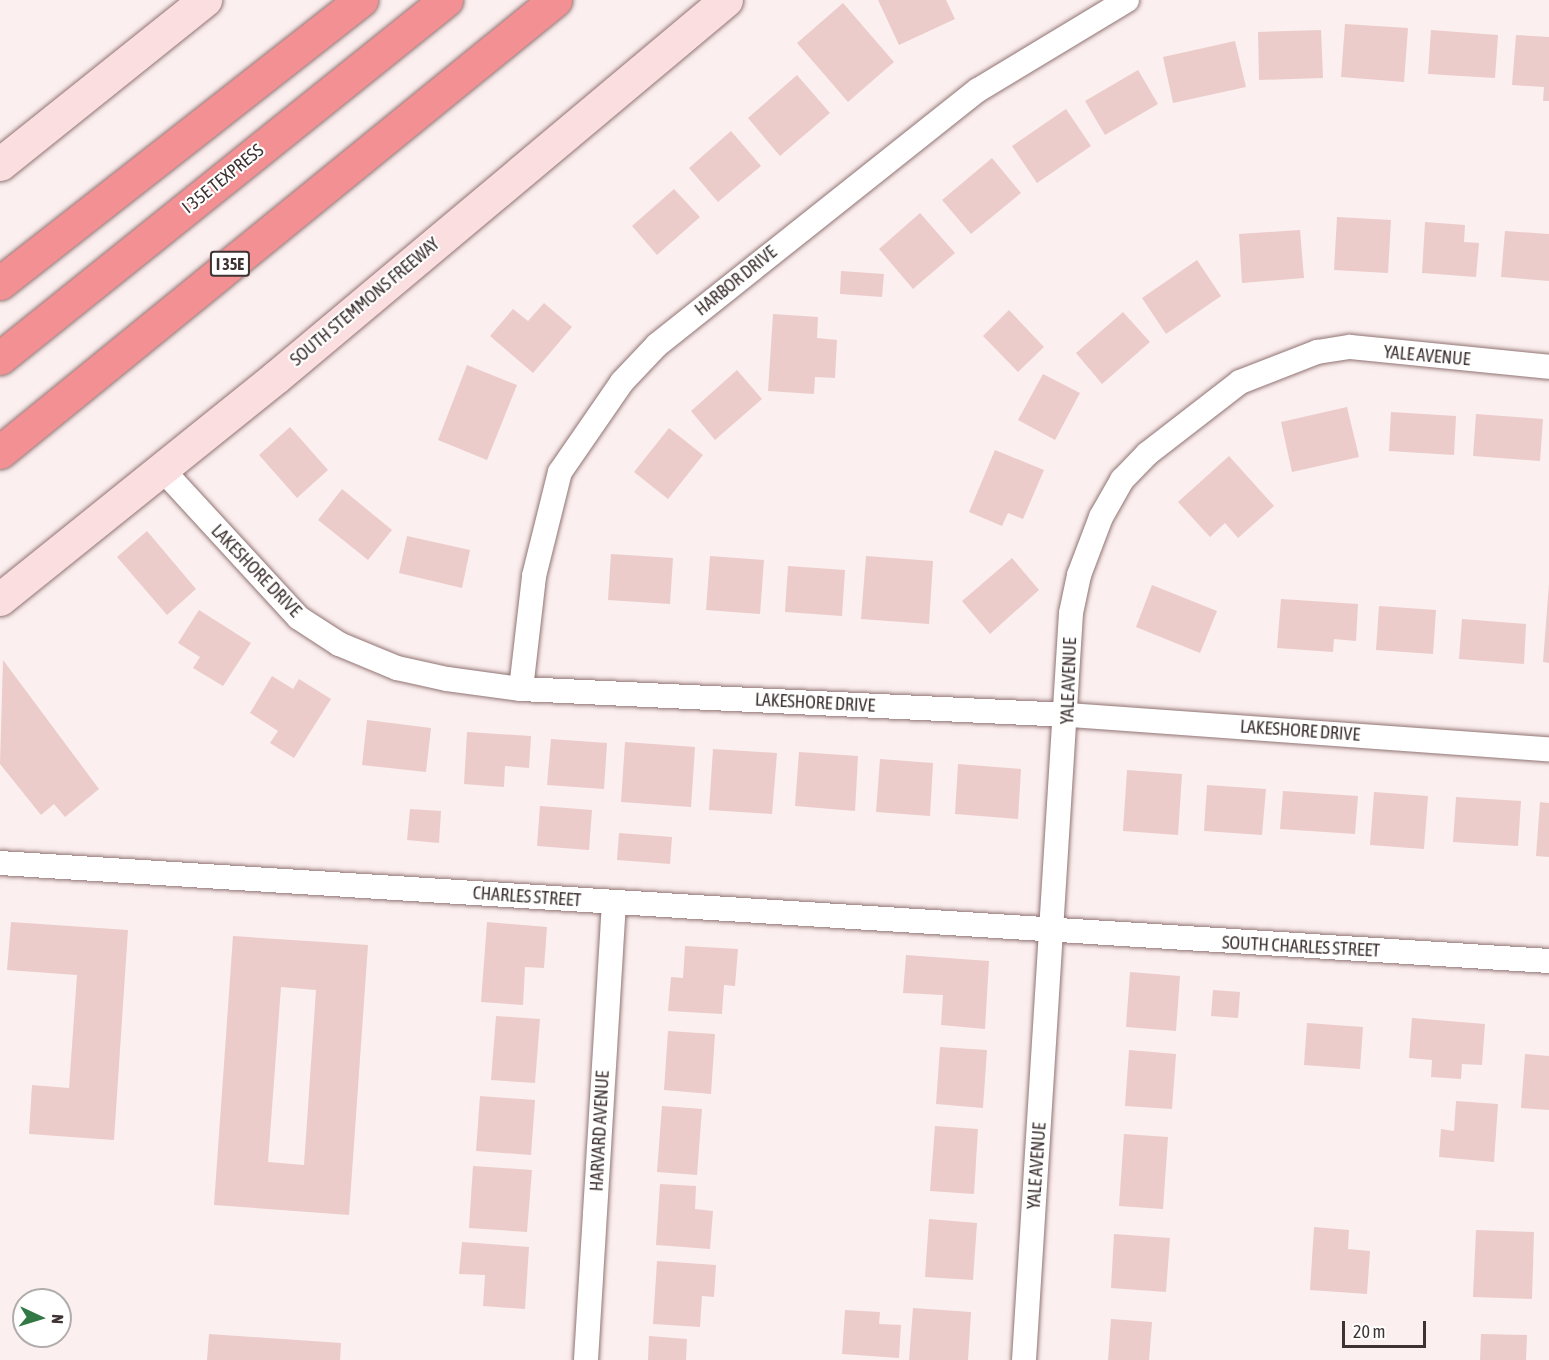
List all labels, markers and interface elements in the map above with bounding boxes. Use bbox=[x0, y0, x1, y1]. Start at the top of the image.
street label: I 35E TEXPRESS bbox=[178, 140, 268, 218]
street label: SOUTH STEMMONS FREEWAY bbox=[286, 233, 444, 371]
street label: HARBOR DRIVE bbox=[691, 241, 781, 321]
road number: I 35E bbox=[209, 251, 251, 277]
street label: YALE AVENUE bbox=[1383, 341, 1471, 371]
street label: LAKESHORE DRIVE bbox=[207, 520, 305, 622]
street label: YALE AVENUE bbox=[1057, 637, 1081, 725]
street label: LAKESHORE DRIVE bbox=[754, 689, 876, 717]
street label: LAKESHORE DRIVE bbox=[1239, 716, 1361, 746]
street label: CHARLES STREET bbox=[472, 882, 582, 912]
street label: SOUTH CHARLES STREET bbox=[1221, 932, 1381, 962]
street label: HARVARD AVENUE bbox=[586, 1070, 614, 1192]
street label: YALE AVENUE bbox=[1023, 1122, 1051, 1210]
north arrow bbox=[12, 1288, 72, 1348]
scale bar bbox=[1345, 1309, 1429, 1347]
text: N bbox=[49, 1314, 67, 1324]
text: 20 m bbox=[1353, 1321, 1385, 1342]

